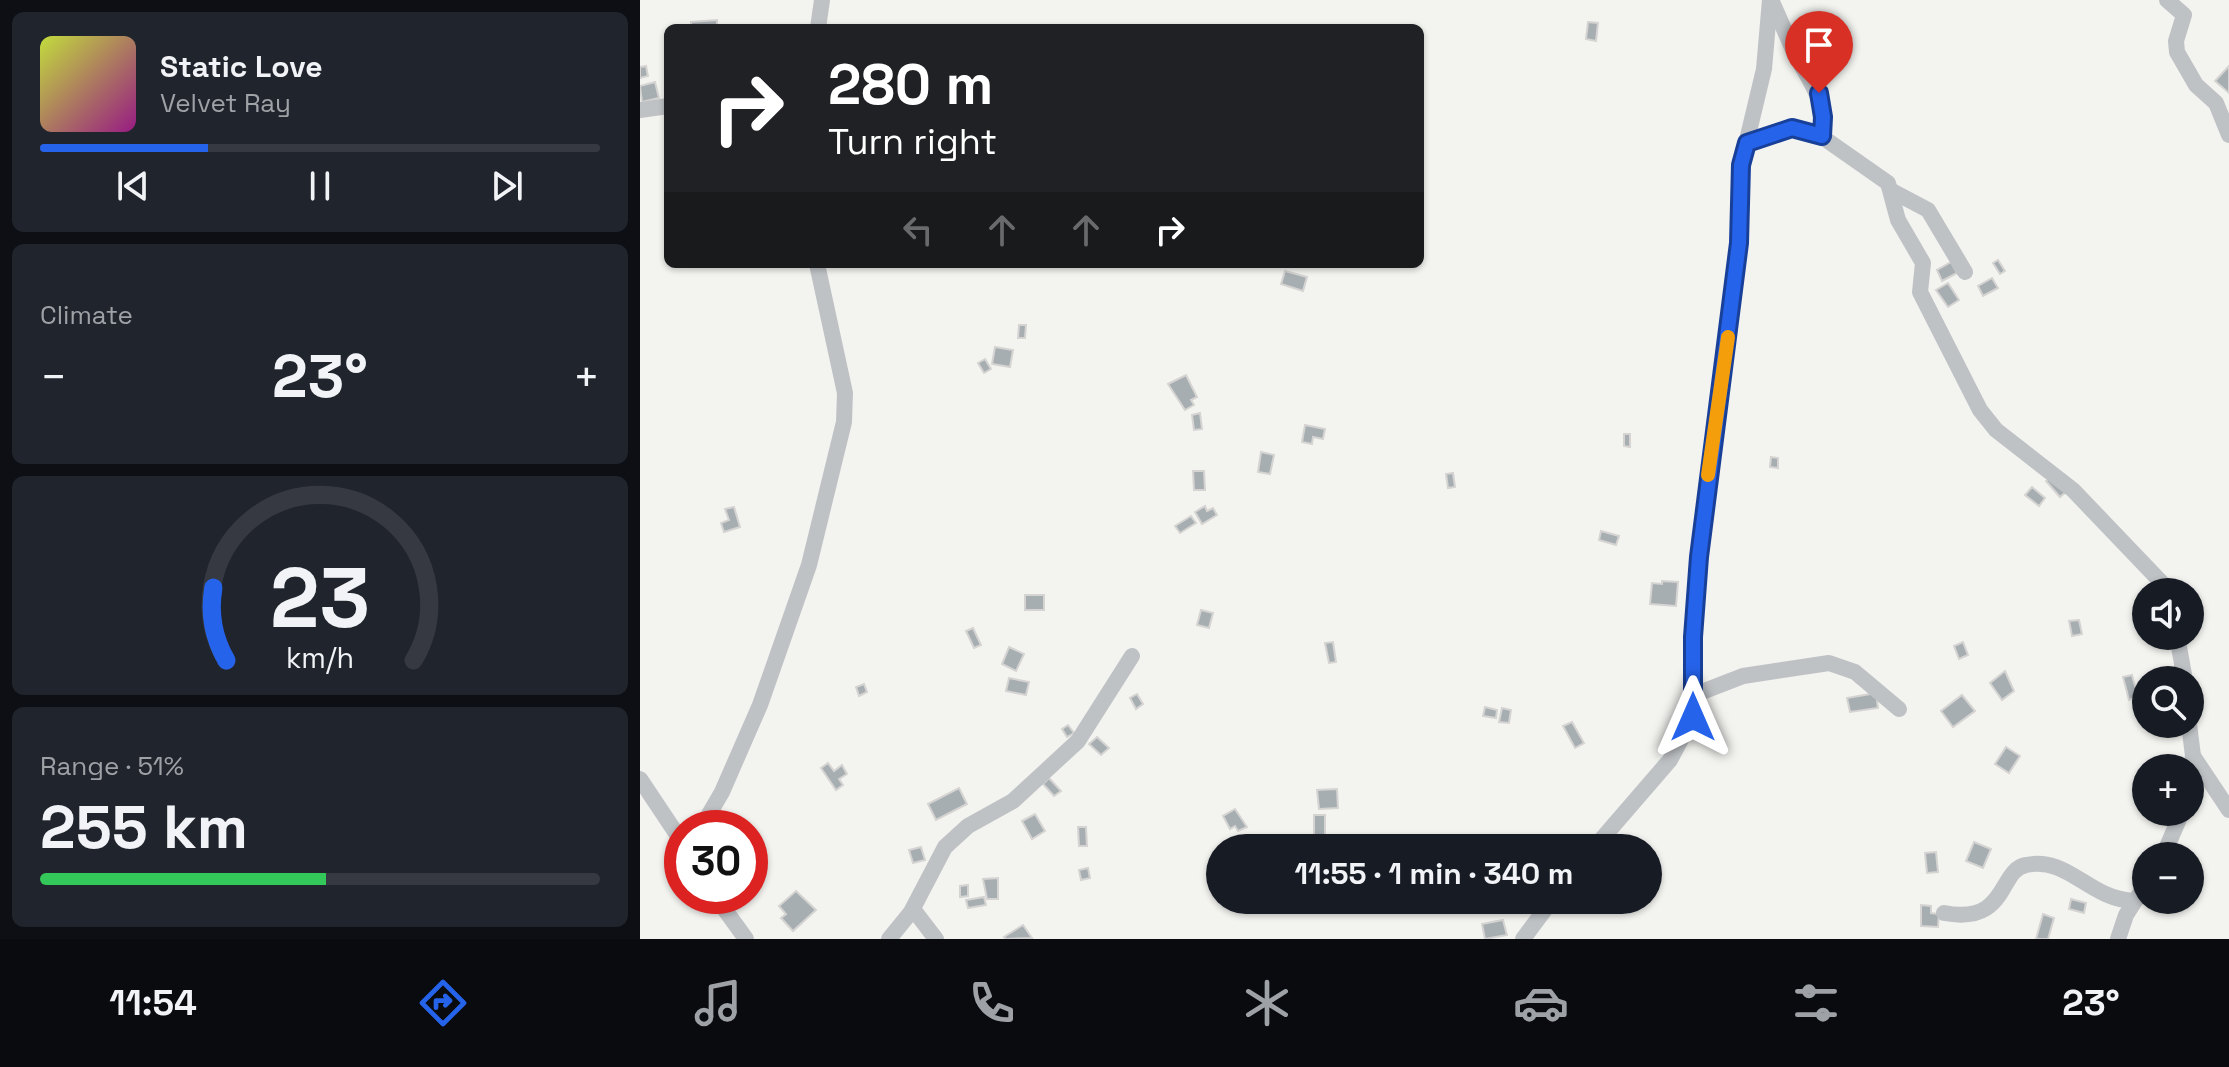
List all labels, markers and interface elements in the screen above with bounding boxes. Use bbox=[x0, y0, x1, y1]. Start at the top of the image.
pin bbox=[1785, 11, 1853, 93]
icon: arrive bbox=[1797, 23, 1841, 67]
text: Static Love bbox=[160, 47, 323, 86]
text: 280 m bbox=[828, 49, 993, 120]
icon: right bbox=[696, 56, 800, 160]
text: Velvet Ray bbox=[160, 86, 291, 120]
text: Turn right bbox=[828, 119, 997, 165]
icon: previous bbox=[111, 164, 155, 208]
icon: pause bbox=[298, 164, 342, 208]
icon: next bbox=[485, 164, 529, 208]
icon: left bbox=[896, 208, 940, 252]
icon: ahead bbox=[980, 208, 1024, 252]
icon: ahead bbox=[1064, 208, 1108, 252]
icon: right bbox=[1148, 208, 1192, 252]
text: Climate bbox=[40, 298, 133, 332]
text: 23° bbox=[272, 338, 368, 415]
text: − bbox=[40, 349, 67, 405]
text: + bbox=[573, 349, 600, 405]
text: 23 bbox=[270, 545, 370, 651]
map controls bbox=[2132, 578, 2204, 914]
button: sound bbox=[2132, 578, 2204, 650]
text: km/h bbox=[286, 641, 354, 677]
button: search bbox=[2132, 666, 2204, 738]
position arrow bbox=[1651, 675, 1735, 759]
text: Range · 51% bbox=[40, 749, 184, 783]
button: + bbox=[2132, 754, 2204, 826]
text: 255 km bbox=[40, 789, 248, 866]
speed limit sign: 30 bbox=[664, 810, 768, 914]
button: − bbox=[2132, 842, 2204, 914]
text: 11:55 · 1 min · 340 m bbox=[1295, 854, 1573, 893]
icon: directions bbox=[415, 975, 471, 1031]
icon: music bbox=[690, 975, 746, 1031]
icon: phone bbox=[964, 975, 1020, 1031]
icon: climate bbox=[1239, 975, 1295, 1031]
icon: car bbox=[1513, 975, 1569, 1031]
icon: filters bbox=[1788, 975, 1844, 1031]
text: 11:54 bbox=[109, 980, 197, 1026]
text: 23° bbox=[2062, 980, 2120, 1026]

